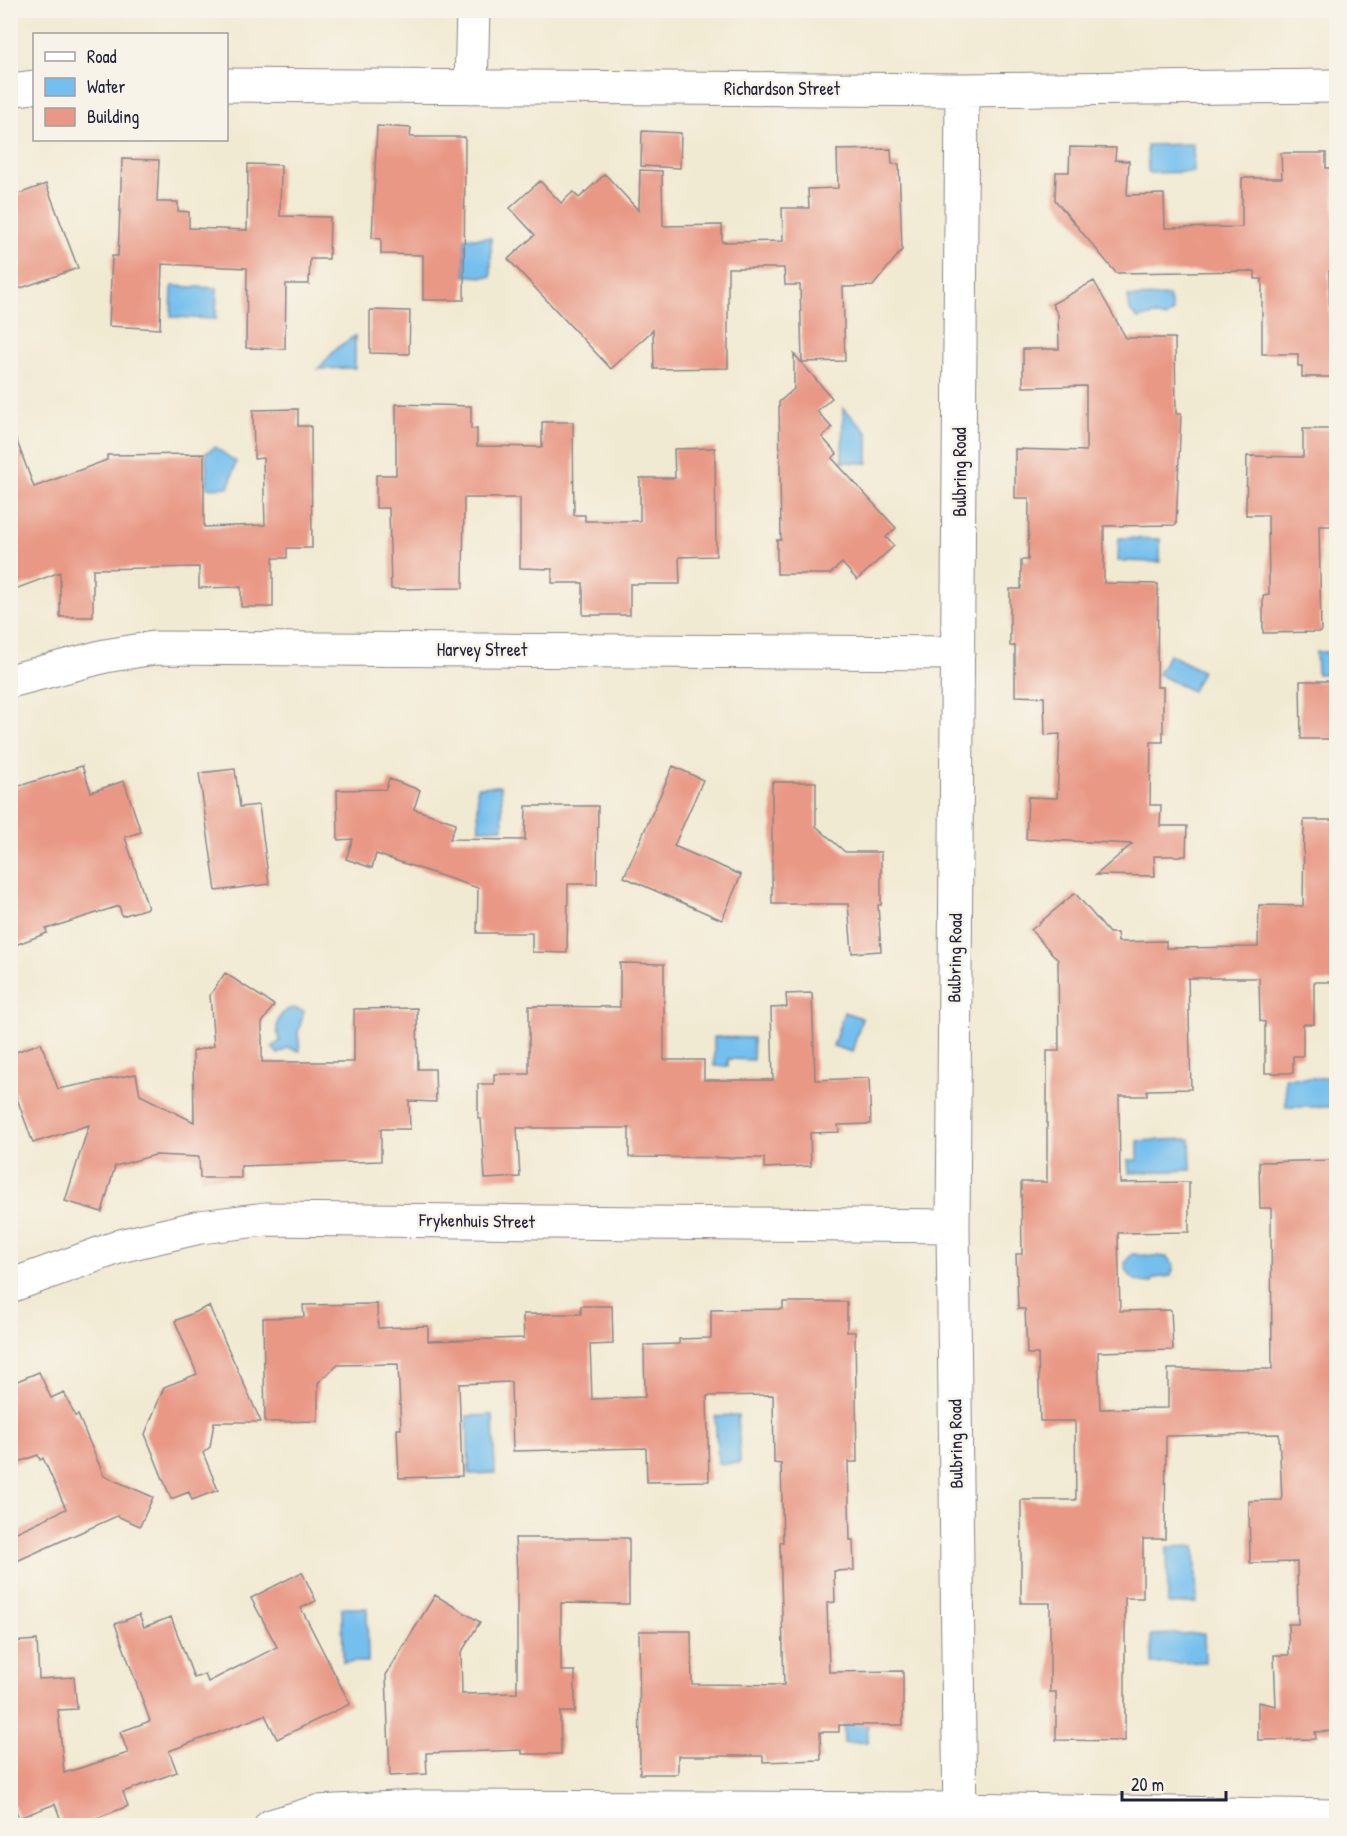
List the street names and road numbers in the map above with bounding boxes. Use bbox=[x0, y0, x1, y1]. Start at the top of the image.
street label: Richardson Street bbox=[724, 76, 841, 101]
street label: Bulbring Road bbox=[947, 427, 972, 517]
street label: Harvey Street bbox=[437, 637, 528, 662]
street label: Bulbring Road bbox=[941, 913, 968, 1003]
street label: Frykenhuis Street bbox=[418, 1207, 536, 1234]
street label: Bulbring Road bbox=[942, 1399, 969, 1489]

